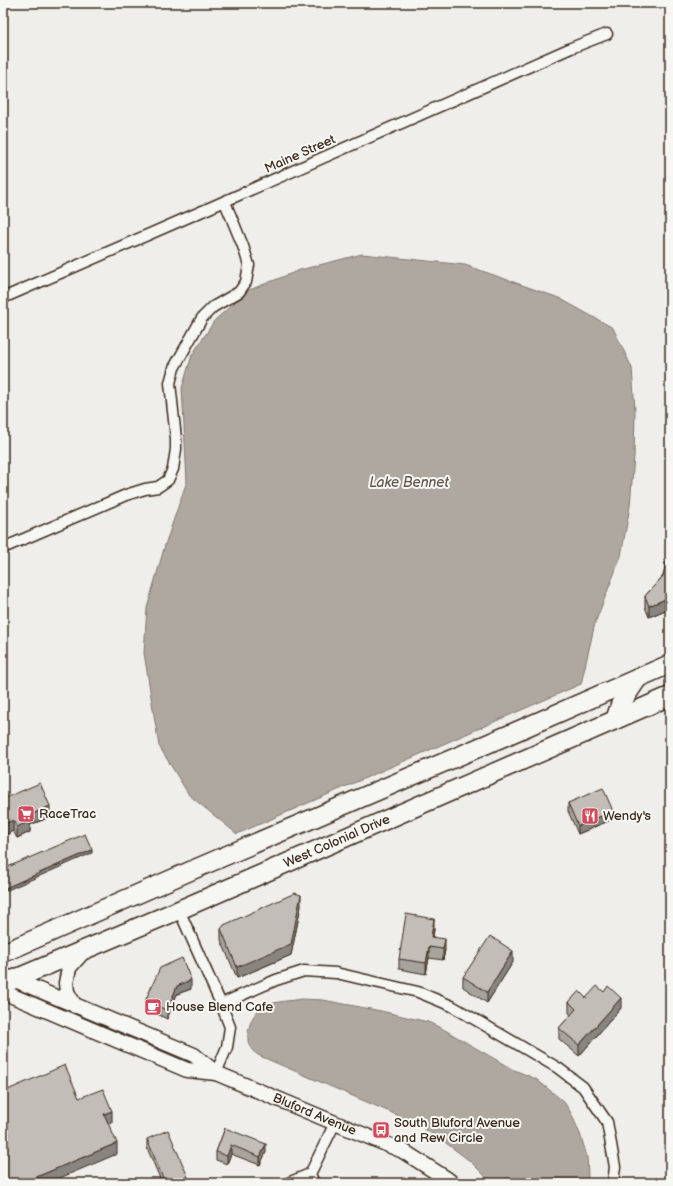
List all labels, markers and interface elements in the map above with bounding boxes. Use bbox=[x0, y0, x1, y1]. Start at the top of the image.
street label: Maine Street bbox=[262, 131, 338, 177]
water label: Lake Bennet bbox=[369, 474, 449, 491]
supermarket icon: RaceTrac bbox=[16, 804, 36, 824]
place label: RaceTrac bbox=[39, 806, 96, 822]
restaurant icon: Wendy's bbox=[580, 806, 600, 826]
place label: Wendy's bbox=[603, 808, 652, 824]
street label: West Colonial Drive bbox=[281, 811, 393, 871]
cafe icon: House Blend Cafe bbox=[143, 997, 163, 1017]
place label: House Blend Cafe bbox=[166, 999, 273, 1015]
street label: Bluford Avenue bbox=[270, 1090, 359, 1139]
place label: South Bluford Avenue and Rew Circle bbox=[394, 1115, 520, 1146]
bus stop icon: South Bluford Avenue and Rew Circle bbox=[371, 1120, 391, 1140]

